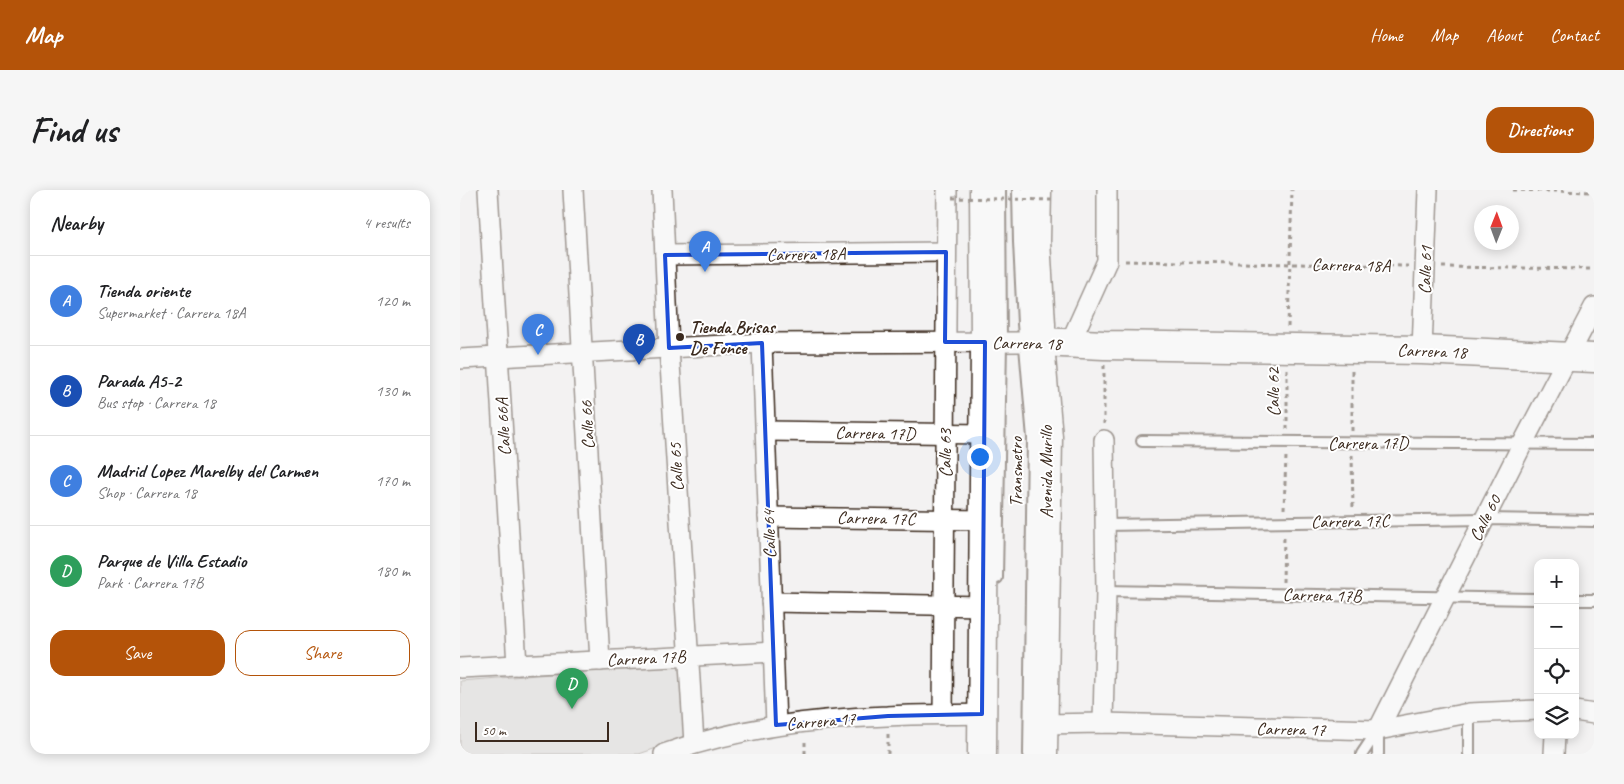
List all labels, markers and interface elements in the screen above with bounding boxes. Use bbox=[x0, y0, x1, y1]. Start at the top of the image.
text: Map bbox=[25, 20, 62, 50]
text: Home bbox=[1370, 24, 1403, 46]
text: Map bbox=[1431, 24, 1458, 46]
text: About bbox=[1486, 24, 1522, 46]
text: Contact bbox=[1550, 24, 1599, 46]
button: Directions bbox=[1486, 107, 1594, 153]
text: Find us bbox=[30, 108, 117, 153]
north arrow bbox=[1474, 205, 1519, 250]
text: Nearby bbox=[50, 210, 103, 236]
text: 4 results bbox=[363, 213, 410, 233]
pin: A bbox=[689, 231, 721, 272]
street label: Carrera 18A bbox=[767, 242, 846, 266]
street label: Calle 61 bbox=[1413, 244, 1437, 295]
street label: Carrera 18A bbox=[1312, 253, 1391, 277]
text: Tienda oriente bbox=[97, 279, 190, 303]
text: A bbox=[62, 291, 70, 311]
text: 120 m bbox=[376, 291, 410, 311]
text: Supermarket · Carrera 18A bbox=[97, 303, 246, 323]
pin: C bbox=[522, 314, 554, 355]
place label: Tienda Brisas De Fonce bbox=[690, 316, 776, 359]
pin: B bbox=[623, 324, 655, 365]
marker: Tienda Brisas De Fonce bbox=[674, 331, 686, 343]
street label: Carrera 18 bbox=[992, 331, 1064, 355]
street label: Carrera 18 bbox=[1397, 339, 1469, 363]
street label: Calle 62 bbox=[1262, 366, 1284, 416]
text: Parada A5-2 bbox=[97, 369, 181, 393]
text: B bbox=[62, 381, 70, 401]
text: 130 m bbox=[376, 381, 410, 401]
text: Bus stop · Carrera 18 bbox=[97, 393, 216, 413]
street label: Calle 66A bbox=[490, 397, 515, 456]
street label: Calle 66 bbox=[575, 399, 599, 450]
street label: Carrera 17D bbox=[835, 421, 917, 445]
street label: Avenida Murillo bbox=[1035, 424, 1057, 518]
street label: Calle 63 bbox=[934, 427, 956, 477]
street label: Carrera 17D bbox=[1328, 432, 1410, 454]
street label: Transmetro bbox=[1005, 435, 1027, 507]
street label: Calle 65 bbox=[664, 441, 688, 492]
your location bbox=[967, 444, 993, 470]
text: Madrid Lopez Marelby del Carmen bbox=[97, 459, 318, 483]
text: C bbox=[62, 471, 70, 491]
text: 170 m bbox=[376, 471, 410, 491]
text: Shop · Carrera 18 bbox=[97, 483, 197, 503]
street label: Calle 60 bbox=[1464, 490, 1507, 545]
street label: Carrera 17C bbox=[837, 506, 918, 530]
street label: Calle 64 bbox=[757, 507, 781, 559]
street label: Carrera 17C bbox=[1311, 509, 1392, 533]
text: Parque de Villa Estadio bbox=[97, 549, 246, 573]
map controls bbox=[1534, 559, 1579, 739]
button: + bbox=[1534, 559, 1579, 604]
text: D bbox=[61, 561, 71, 581]
text: 180 m bbox=[376, 561, 410, 581]
text: Park · Carrera 17B bbox=[97, 573, 203, 593]
street label: Carrera 17B bbox=[1282, 583, 1363, 607]
button: − bbox=[1534, 604, 1579, 649]
button: Save bbox=[50, 630, 225, 676]
button: Share bbox=[235, 630, 410, 676]
street label: Carrera 17B bbox=[606, 645, 688, 671]
button: locate bbox=[1534, 649, 1579, 694]
pin: D bbox=[556, 668, 588, 709]
button: layers bbox=[1534, 694, 1579, 739]
street label: Carrera 17 bbox=[785, 707, 858, 735]
street label: Carrera 17 bbox=[1256, 717, 1327, 741]
scale bar bbox=[475, 719, 609, 742]
text: 50 m bbox=[482, 722, 506, 739]

